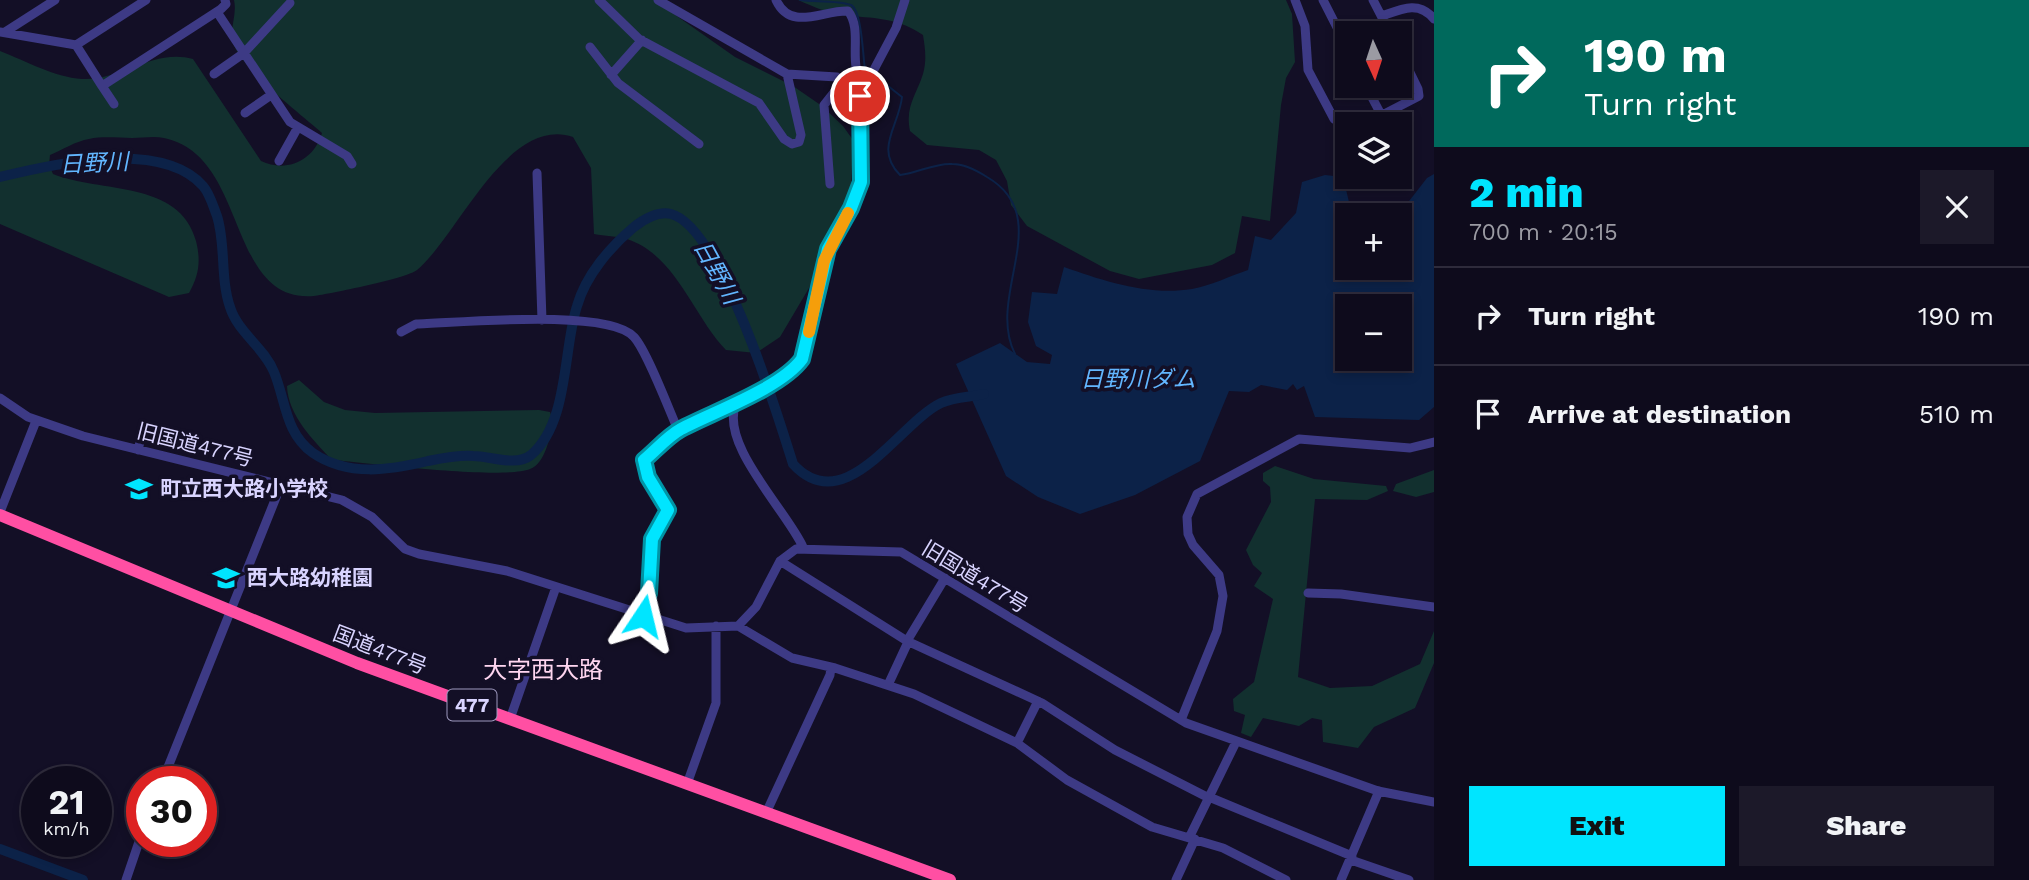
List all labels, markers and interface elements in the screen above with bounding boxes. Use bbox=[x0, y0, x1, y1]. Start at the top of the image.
north arrow bbox=[1335, 21, 1412, 98]
map controls bbox=[1335, 21, 1412, 371]
text: 190 m bbox=[1584, 26, 1727, 84]
icon: right bbox=[1469, 28, 1560, 119]
pin bbox=[830, 66, 890, 126]
icon: arrive bbox=[841, 77, 879, 115]
text: Turn right bbox=[1584, 85, 1736, 123]
button: layers bbox=[1335, 112, 1412, 189]
water label: 日野川 bbox=[59, 148, 132, 179]
text: 2 min bbox=[1469, 168, 1583, 217]
button: close bbox=[1920, 170, 1994, 244]
button: + bbox=[1335, 203, 1412, 280]
text: 700 m · 20:15 bbox=[1469, 219, 1618, 246]
water label: 日野川 bbox=[688, 236, 747, 312]
button: − bbox=[1335, 294, 1412, 371]
icon: right bbox=[1469, 297, 1507, 335]
text: Turn right bbox=[1528, 301, 1655, 331]
text: 190 m bbox=[1918, 301, 1994, 331]
water label: 日野川ダム bbox=[1081, 366, 1196, 393]
icon: arrive bbox=[1469, 395, 1507, 433]
text: Arrive at destination bbox=[1528, 399, 1791, 429]
text: 510 m bbox=[1919, 399, 1994, 429]
street label: 旧国道477号 bbox=[134, 418, 256, 471]
school or university icon: 町立西大路小学校 bbox=[124, 474, 154, 504]
place label: 町立西大路小学校 bbox=[160, 476, 328, 501]
street label: 旧国道477号 bbox=[918, 535, 1033, 618]
school or university icon: 西大路幼稚園 bbox=[211, 563, 241, 593]
place label: 西大路幼稚園 bbox=[247, 565, 373, 590]
position arrow bbox=[606, 579, 680, 653]
street label: 国道477号 bbox=[330, 620, 431, 679]
district label: 大字西大路 bbox=[483, 656, 603, 684]
road number: 477 bbox=[448, 690, 496, 720]
speed limit sign: 30 bbox=[126, 766, 217, 857]
text: 21 bbox=[49, 781, 84, 823]
button: Exit bbox=[1469, 786, 1725, 866]
button: Share bbox=[1739, 786, 1994, 866]
text: km/h bbox=[43, 818, 90, 839]

